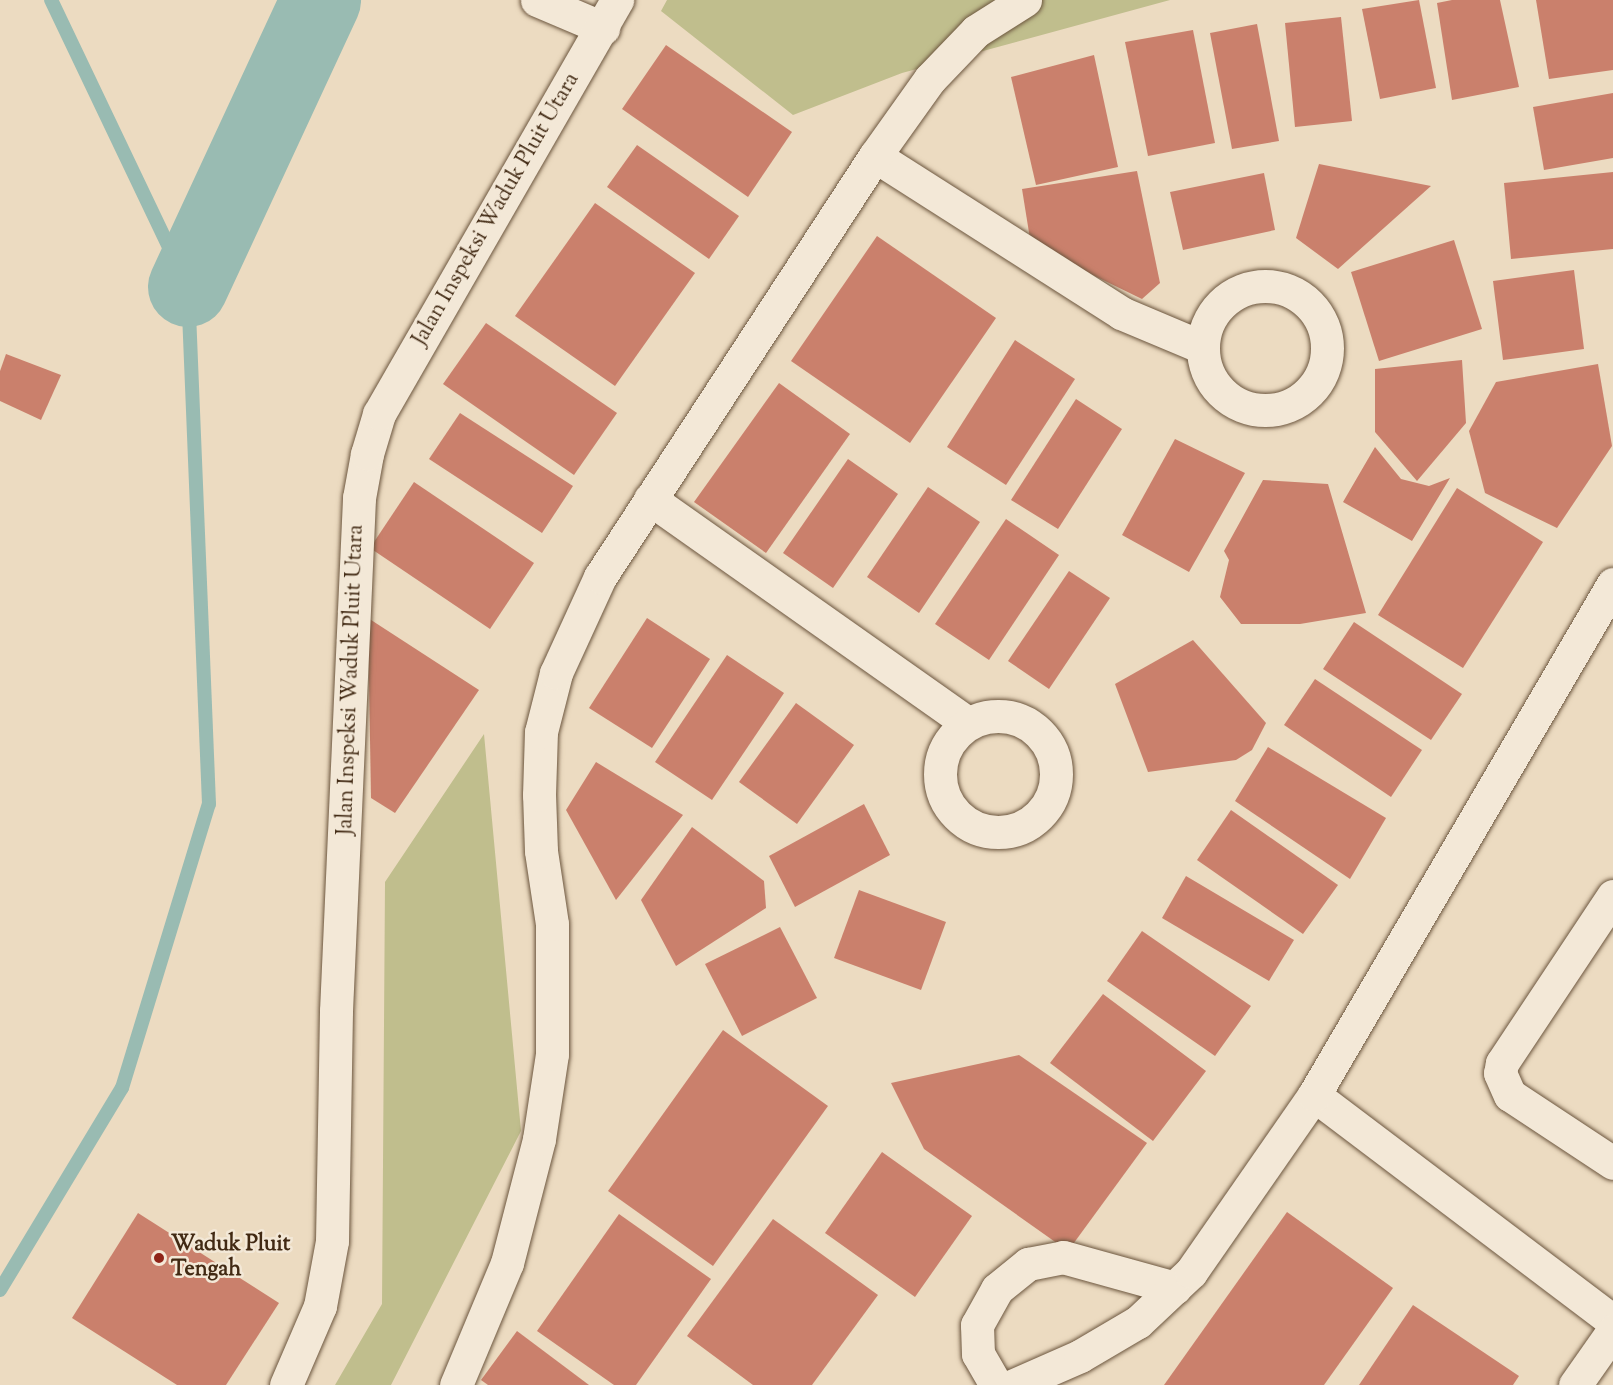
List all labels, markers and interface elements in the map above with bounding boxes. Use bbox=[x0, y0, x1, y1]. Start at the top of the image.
street label: Jalan Inspeksi Waduk Pluit Utara bbox=[408, 69, 586, 351]
street label: Jalan Inspeksi Waduk Pluit Utara bbox=[333, 524, 371, 836]
place label: Waduk Pluit Tengah bbox=[171, 1232, 290, 1284]
marker: Waduk Pluit Tengah bbox=[152, 1251, 166, 1265]

